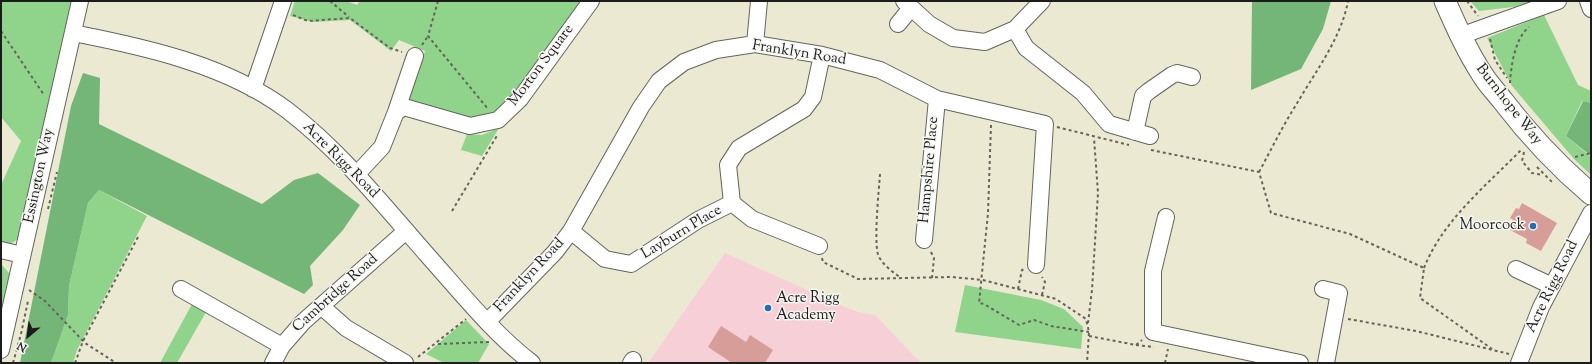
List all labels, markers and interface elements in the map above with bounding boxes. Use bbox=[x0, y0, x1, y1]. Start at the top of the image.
street label: Morton Square bbox=[505, 21, 579, 111]
street label: Franklyn Road bbox=[751, 38, 847, 70]
street label: Burnhope Way bbox=[1471, 61, 1545, 149]
street label: Hampshire Place bbox=[916, 116, 944, 224]
street label: Acre Rigg Road bbox=[298, 119, 382, 203]
street label: Essington Way bbox=[21, 127, 59, 225]
street label: Layburn Place bbox=[638, 202, 726, 264]
place label: Moorcock bbox=[1460, 217, 1525, 235]
marker: Moorcock bbox=[1528, 221, 1538, 231]
street label: Franklyn Road bbox=[491, 235, 569, 317]
street label: Acre Rigg Road bbox=[1523, 238, 1583, 336]
street label: Cambridge Road bbox=[290, 251, 382, 337]
place label: Acre Rigg Academy bbox=[776, 290, 840, 325]
marker: Acre Rigg Academy bbox=[763, 303, 773, 313]
north arrow bbox=[8, 316, 48, 356]
text: N bbox=[14, 337, 30, 356]

